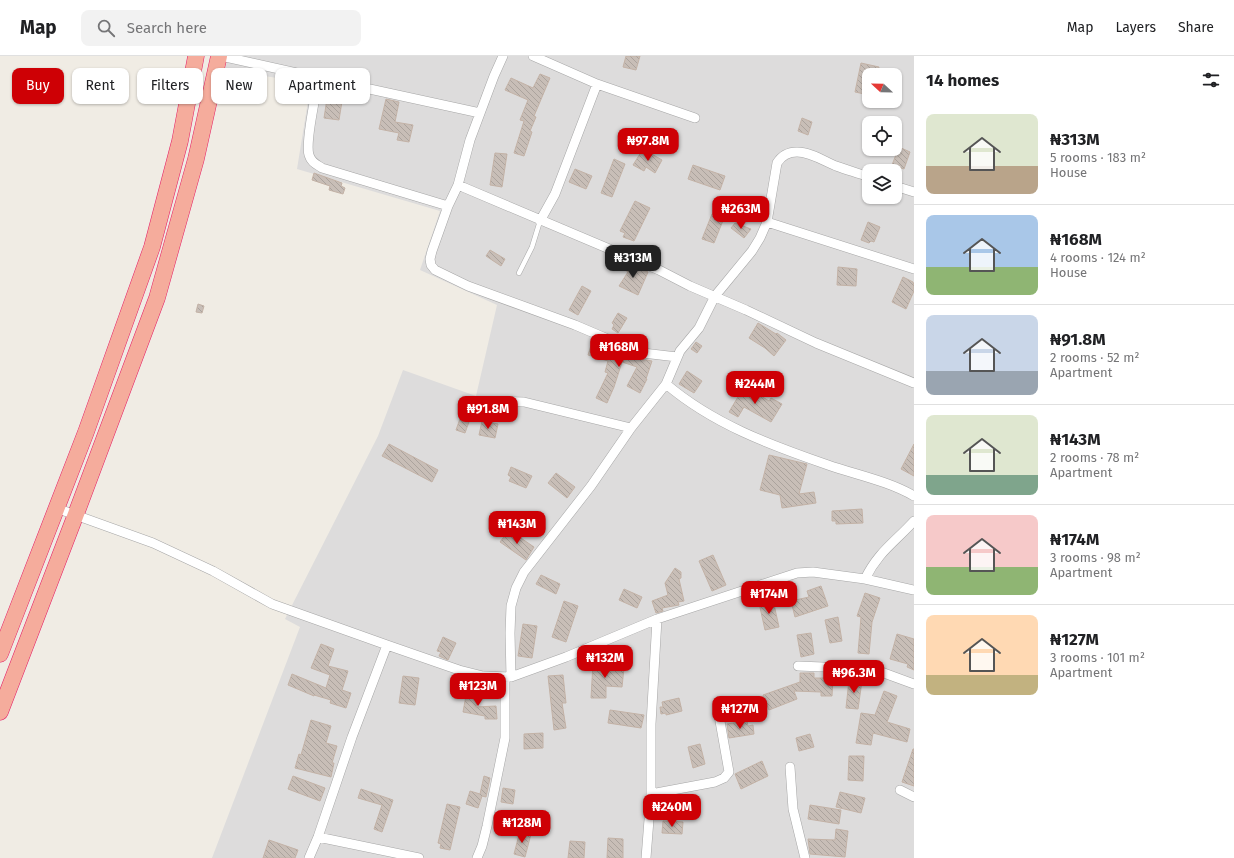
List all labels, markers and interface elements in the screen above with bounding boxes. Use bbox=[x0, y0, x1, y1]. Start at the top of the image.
search box bbox=[81, 10, 361, 46]
text: Map bbox=[20, 16, 57, 39]
icon: search bbox=[95, 17, 117, 39]
text: Search here bbox=[127, 19, 207, 37]
text: Map bbox=[1067, 19, 1093, 36]
text: Layers bbox=[1115, 19, 1156, 36]
text: Share bbox=[1178, 19, 1214, 36]
chip: Buy bbox=[12, 68, 64, 104]
chip: Rent bbox=[72, 68, 129, 104]
chip: Filters bbox=[137, 68, 203, 104]
chip: New bbox=[211, 68, 267, 104]
chip: Apartment bbox=[275, 68, 370, 104]
north arrow bbox=[862, 68, 902, 108]
map controls bbox=[862, 68, 902, 204]
icon: filters bbox=[1200, 69, 1222, 91]
text: 14 homes bbox=[926, 70, 999, 91]
button: locate bbox=[862, 116, 902, 156]
pin: ₦97.8M bbox=[615, 128, 681, 162]
text: ₦313M bbox=[1050, 129, 1100, 150]
icon: home bbox=[958, 130, 1006, 178]
text: ₦97.8M bbox=[627, 133, 669, 148]
text: 5 rooms · 183 m² bbox=[1050, 150, 1146, 165]
button: layers bbox=[862, 164, 902, 204]
text: House bbox=[1050, 165, 1087, 180]
pin: ₦263M bbox=[713, 196, 769, 230]
text: ₦263M bbox=[721, 201, 761, 216]
text: ₦168M bbox=[1050, 229, 1102, 250]
icon: home bbox=[958, 231, 1006, 279]
pin: ₦313M bbox=[605, 245, 661, 279]
text: ₦313M bbox=[614, 250, 652, 265]
text: 4 rooms · 124 m² bbox=[1050, 250, 1146, 265]
text: House bbox=[1050, 265, 1087, 280]
text: ₦91.8M bbox=[1050, 329, 1106, 350]
icon: home bbox=[958, 331, 1006, 379]
pin: ₦168M bbox=[591, 334, 647, 368]
text: ₦168M bbox=[599, 339, 639, 354]
text: 2 rooms · 52 m² bbox=[1050, 350, 1139, 365]
text: Apartment bbox=[1050, 365, 1112, 380]
pin: ₦244M bbox=[727, 371, 783, 405]
text: ₦244M bbox=[735, 376, 775, 391]
pin: ₦91.8M bbox=[455, 396, 521, 430]
text: ₦91.8M bbox=[467, 401, 509, 416]
text: ₦143M bbox=[1050, 429, 1101, 450]
icon: home bbox=[958, 431, 1006, 479]
text: 2 rooms · 78 m² bbox=[1050, 450, 1139, 465]
text: Apartment bbox=[1050, 465, 1112, 480]
pin: ₦143M bbox=[489, 511, 545, 545]
text: ₦143M bbox=[498, 516, 536, 531]
text: ₦174M bbox=[1050, 529, 1099, 550]
icon: home bbox=[958, 531, 1006, 579]
text: 3 rooms · 98 m² bbox=[1050, 550, 1141, 565]
text: Apartment bbox=[1050, 565, 1112, 580]
pin: ₦174M bbox=[741, 581, 797, 615]
text: ₦174M bbox=[750, 586, 788, 601]
text: ₦127M bbox=[1050, 629, 1099, 650]
icon: home bbox=[958, 631, 1006, 679]
pin: ₦132M bbox=[577, 645, 633, 679]
text: ₦132M bbox=[586, 650, 624, 665]
text: 3 rooms · 101 m² bbox=[1050, 650, 1145, 665]
pin: ₦96.3M bbox=[821, 660, 887, 694]
text: ₦96.3M bbox=[832, 665, 876, 680]
text: Apartment bbox=[1050, 665, 1112, 680]
pin: ₦123M bbox=[450, 673, 506, 707]
text: ₦123M bbox=[459, 678, 497, 693]
pin: ₦127M bbox=[712, 696, 768, 730]
text: ₦127M bbox=[721, 701, 759, 716]
pin: ₦240M bbox=[644, 794, 700, 828]
text: ₦240M bbox=[652, 799, 692, 814]
pin: ₦128M bbox=[494, 810, 550, 844]
text: ₦128M bbox=[502, 815, 542, 830]

